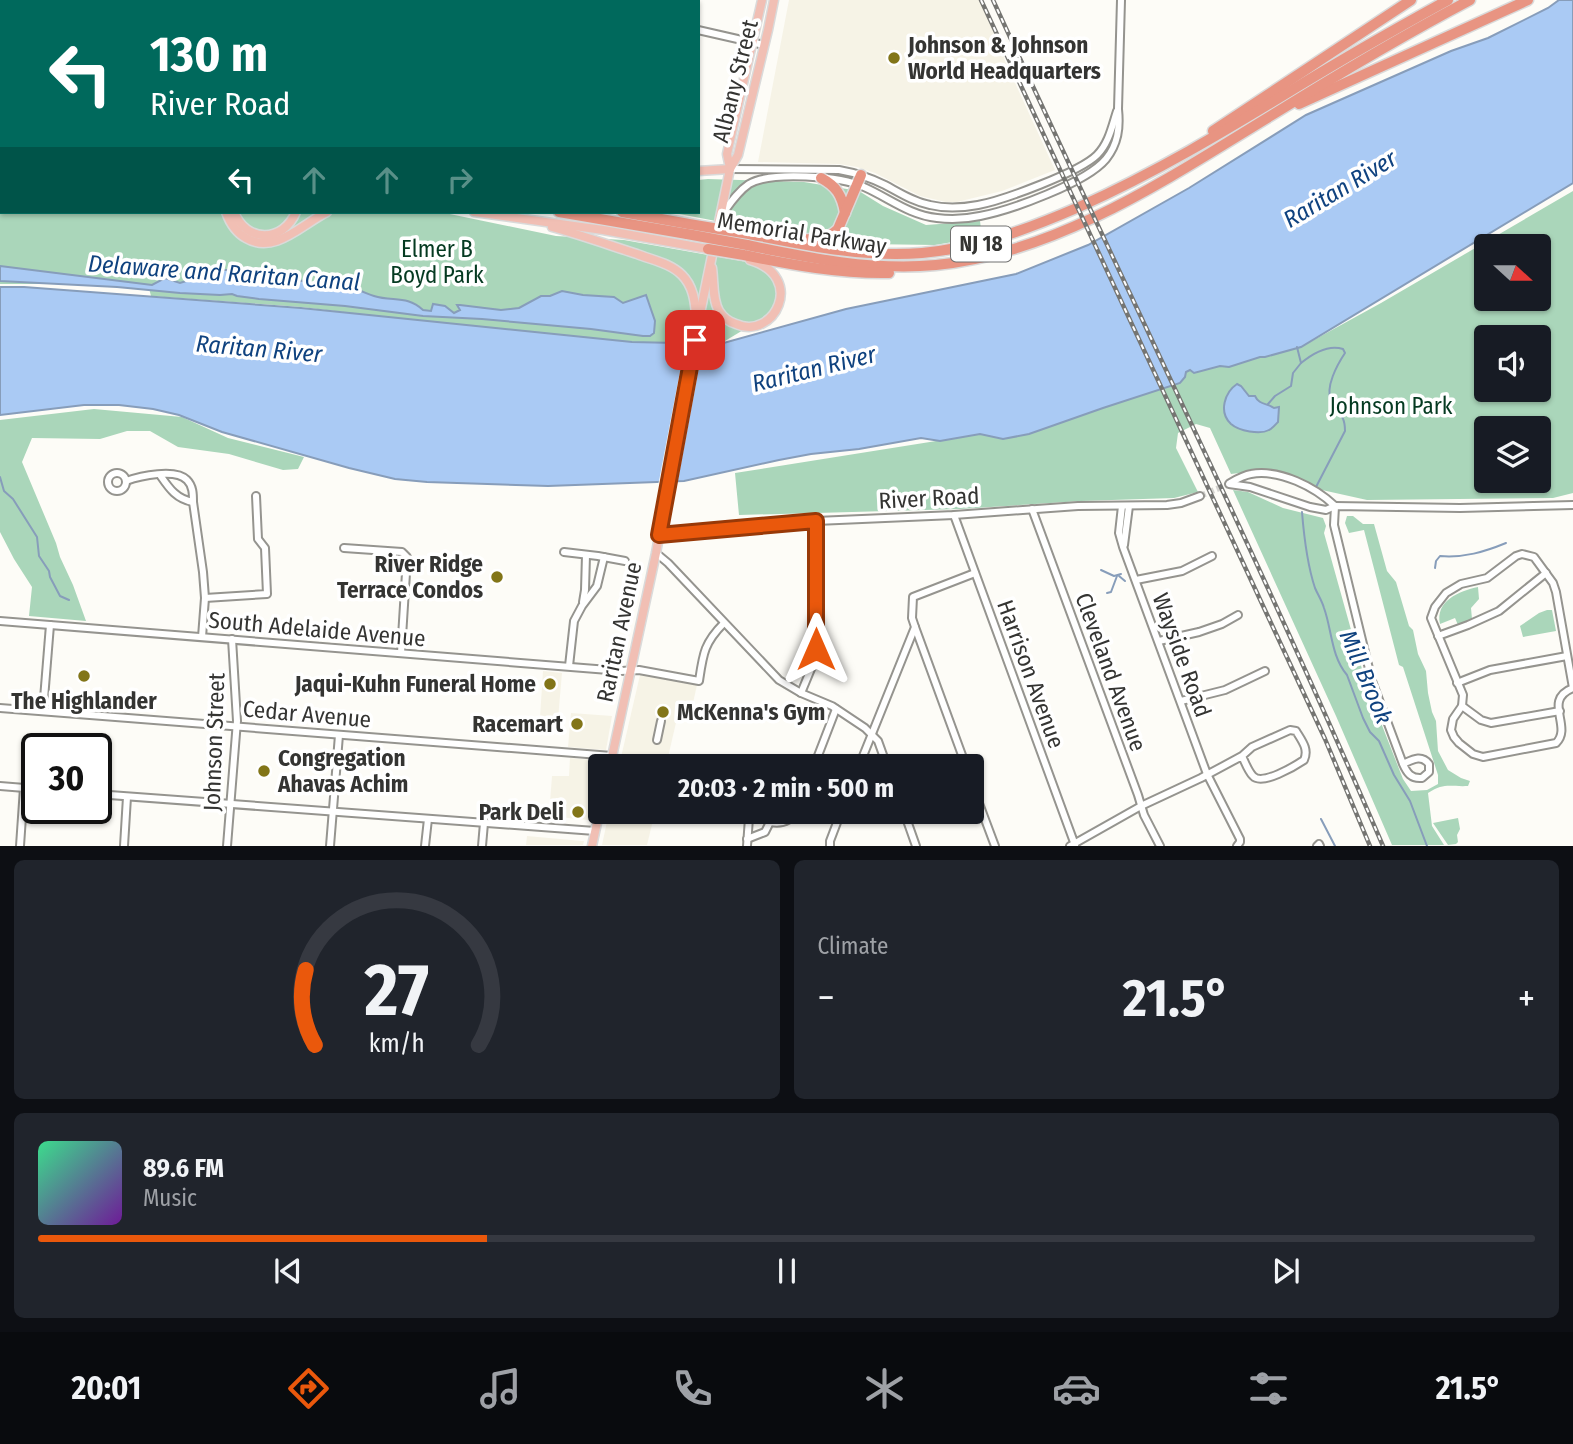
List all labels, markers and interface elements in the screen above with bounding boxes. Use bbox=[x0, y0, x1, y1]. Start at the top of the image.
street label: Albany Street bbox=[706, 16, 764, 145]
text: 130 m bbox=[150, 25, 268, 84]
icon: left bbox=[35, 28, 126, 119]
place label: Johnson & Johnson World Headquarters bbox=[907, 31, 1101, 85]
marker: Johnson & Johnson World Headquarters bbox=[886, 50, 902, 66]
text: River Road bbox=[150, 85, 290, 123]
water label: Raritan River bbox=[1279, 144, 1402, 234]
icon: left bbox=[222, 161, 260, 199]
icon: ahead bbox=[295, 161, 333, 199]
icon: ahead bbox=[368, 161, 406, 199]
icon: right bbox=[441, 161, 479, 199]
street label: Memorial Parkway bbox=[716, 206, 889, 260]
road number: NJ 18 bbox=[951, 226, 1011, 262]
north arrow bbox=[1474, 234, 1550, 312]
map controls bbox=[1474, 234, 1551, 493]
park label: Elmer B Boyd Park bbox=[390, 235, 484, 289]
water label: Delaware and Raritan Canal bbox=[87, 250, 361, 296]
pin bbox=[665, 310, 725, 370]
icon: arrive bbox=[676, 321, 714, 359]
button: sound bbox=[1474, 325, 1551, 402]
water label: Raritan River bbox=[195, 330, 324, 369]
water label: Raritan River bbox=[749, 340, 879, 398]
park label: Johnson Park bbox=[1330, 392, 1453, 420]
button: layers bbox=[1474, 416, 1551, 493]
street label: River Road bbox=[878, 481, 980, 515]
place label: River Ridge Terrace Condos bbox=[337, 550, 483, 604]
street label: Raritan Avenue bbox=[590, 559, 648, 705]
marker: River Ridge Terrace Condos bbox=[489, 569, 505, 585]
street label: Cleveland Avenue bbox=[1069, 589, 1153, 755]
street label: Wayside Road bbox=[1147, 589, 1217, 721]
street label: Harrison Avenue bbox=[991, 596, 1071, 752]
street label: South Adelaide Avenue bbox=[207, 606, 427, 652]
position arrow bbox=[779, 612, 853, 686]
water label: Mill Brook bbox=[1334, 626, 1398, 728]
marker: The Highlander bbox=[76, 668, 92, 684]
place label: Jaqui-Kuhn Funeral Home bbox=[294, 670, 536, 698]
street label: Johnson Street bbox=[198, 672, 230, 812]
marker: Jaqui-Kuhn Funeral Home bbox=[542, 676, 558, 692]
place label: The Highlander bbox=[11, 687, 157, 715]
street label: Cedar Avenue bbox=[242, 694, 372, 734]
place label: McKenna's Gym bbox=[677, 698, 825, 726]
marker: McKenna's Gym bbox=[655, 704, 671, 720]
place label: Racemart bbox=[472, 710, 564, 738]
marker: Racemart bbox=[569, 716, 585, 732]
speed limit sign: 30 bbox=[21, 733, 112, 824]
place label: Congregation Ahavas Achim bbox=[277, 744, 408, 798]
marker: Congregation Ahavas Achim bbox=[256, 763, 272, 779]
text: 20:03 · 2 min · 500 m bbox=[678, 773, 894, 804]
place label: Park Deli bbox=[479, 798, 564, 826]
marker: Park Deli bbox=[570, 804, 586, 820]
text: Climate bbox=[818, 932, 888, 960]
text: 27 bbox=[364, 948, 429, 1035]
text: 21.5° bbox=[1123, 967, 1230, 1030]
text: − bbox=[818, 975, 835, 1021]
text: + bbox=[1518, 975, 1535, 1021]
text: km/h bbox=[369, 1029, 425, 1059]
text: 89.6 FM bbox=[143, 1153, 224, 1184]
text: Music bbox=[143, 1184, 197, 1212]
icon: previous bbox=[269, 1252, 307, 1290]
icon: pause bbox=[768, 1252, 806, 1290]
icon: next bbox=[1267, 1252, 1305, 1290]
icon: directions bbox=[284, 1364, 333, 1413]
icon: music bbox=[476, 1364, 525, 1413]
icon: phone bbox=[668, 1364, 717, 1413]
icon: climate bbox=[860, 1364, 909, 1413]
icon: car bbox=[1052, 1364, 1101, 1413]
icon: filters bbox=[1244, 1364, 1293, 1413]
text: 20:01 bbox=[71, 1369, 141, 1407]
text: 21.5° bbox=[1436, 1369, 1502, 1407]

